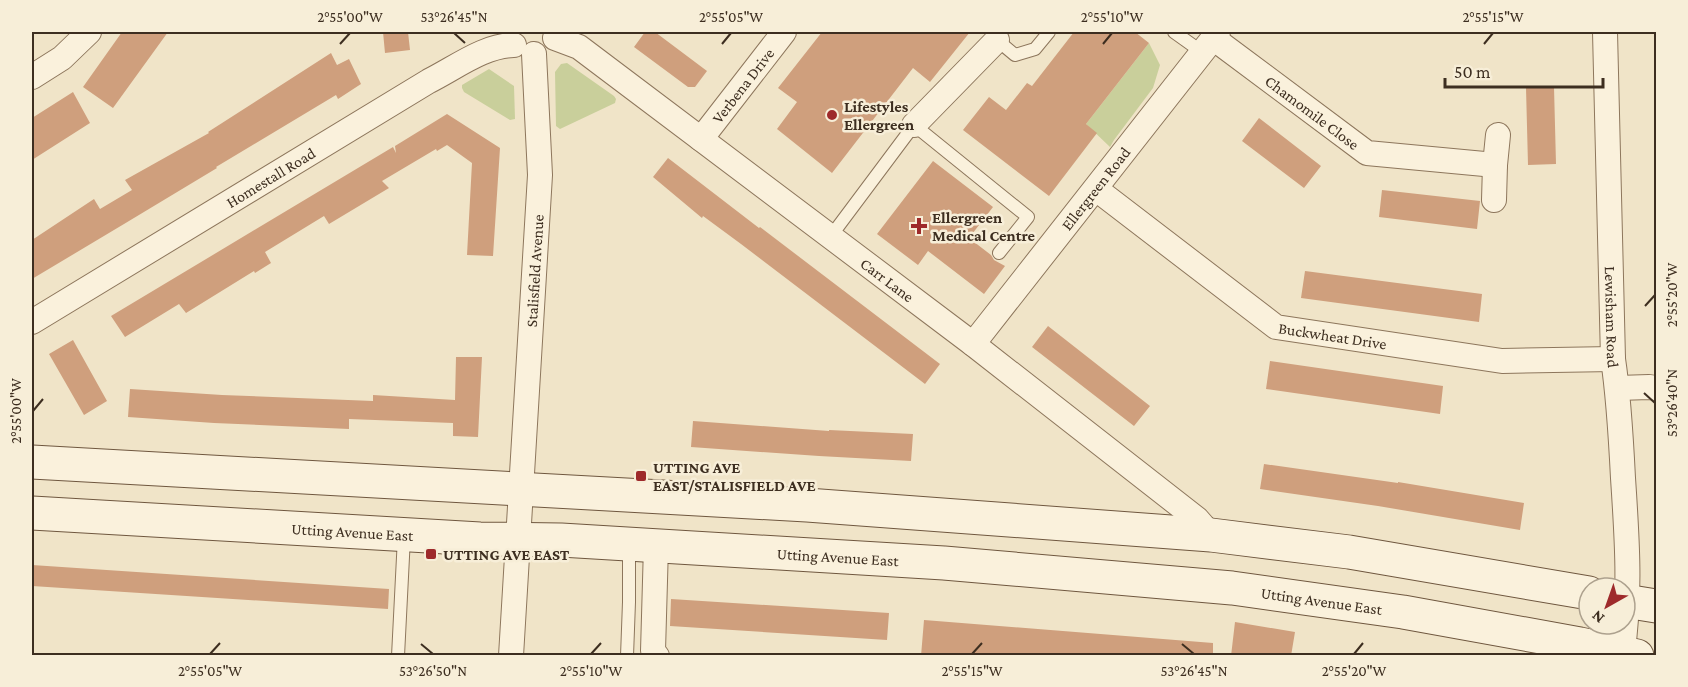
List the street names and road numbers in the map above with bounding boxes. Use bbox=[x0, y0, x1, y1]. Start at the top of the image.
street label: Verbena Drive bbox=[708, 44, 777, 126]
street label: Chamomile Close bbox=[1262, 72, 1362, 153]
street label: Homestall Road bbox=[223, 143, 319, 211]
street label: Ellergreen Road bbox=[1058, 143, 1133, 233]
street label: Stalisfield Avenue bbox=[522, 214, 546, 328]
street label: Carr Lane bbox=[858, 254, 917, 305]
street label: Lewisham Road bbox=[1602, 266, 1623, 369]
street label: Buckwheat Drive bbox=[1277, 319, 1388, 352]
street label: Utting Avenue East bbox=[291, 520, 415, 544]
street label: Utting Avenue East bbox=[776, 544, 900, 569]
street label: Utting Avenue East bbox=[1260, 584, 1384, 618]

